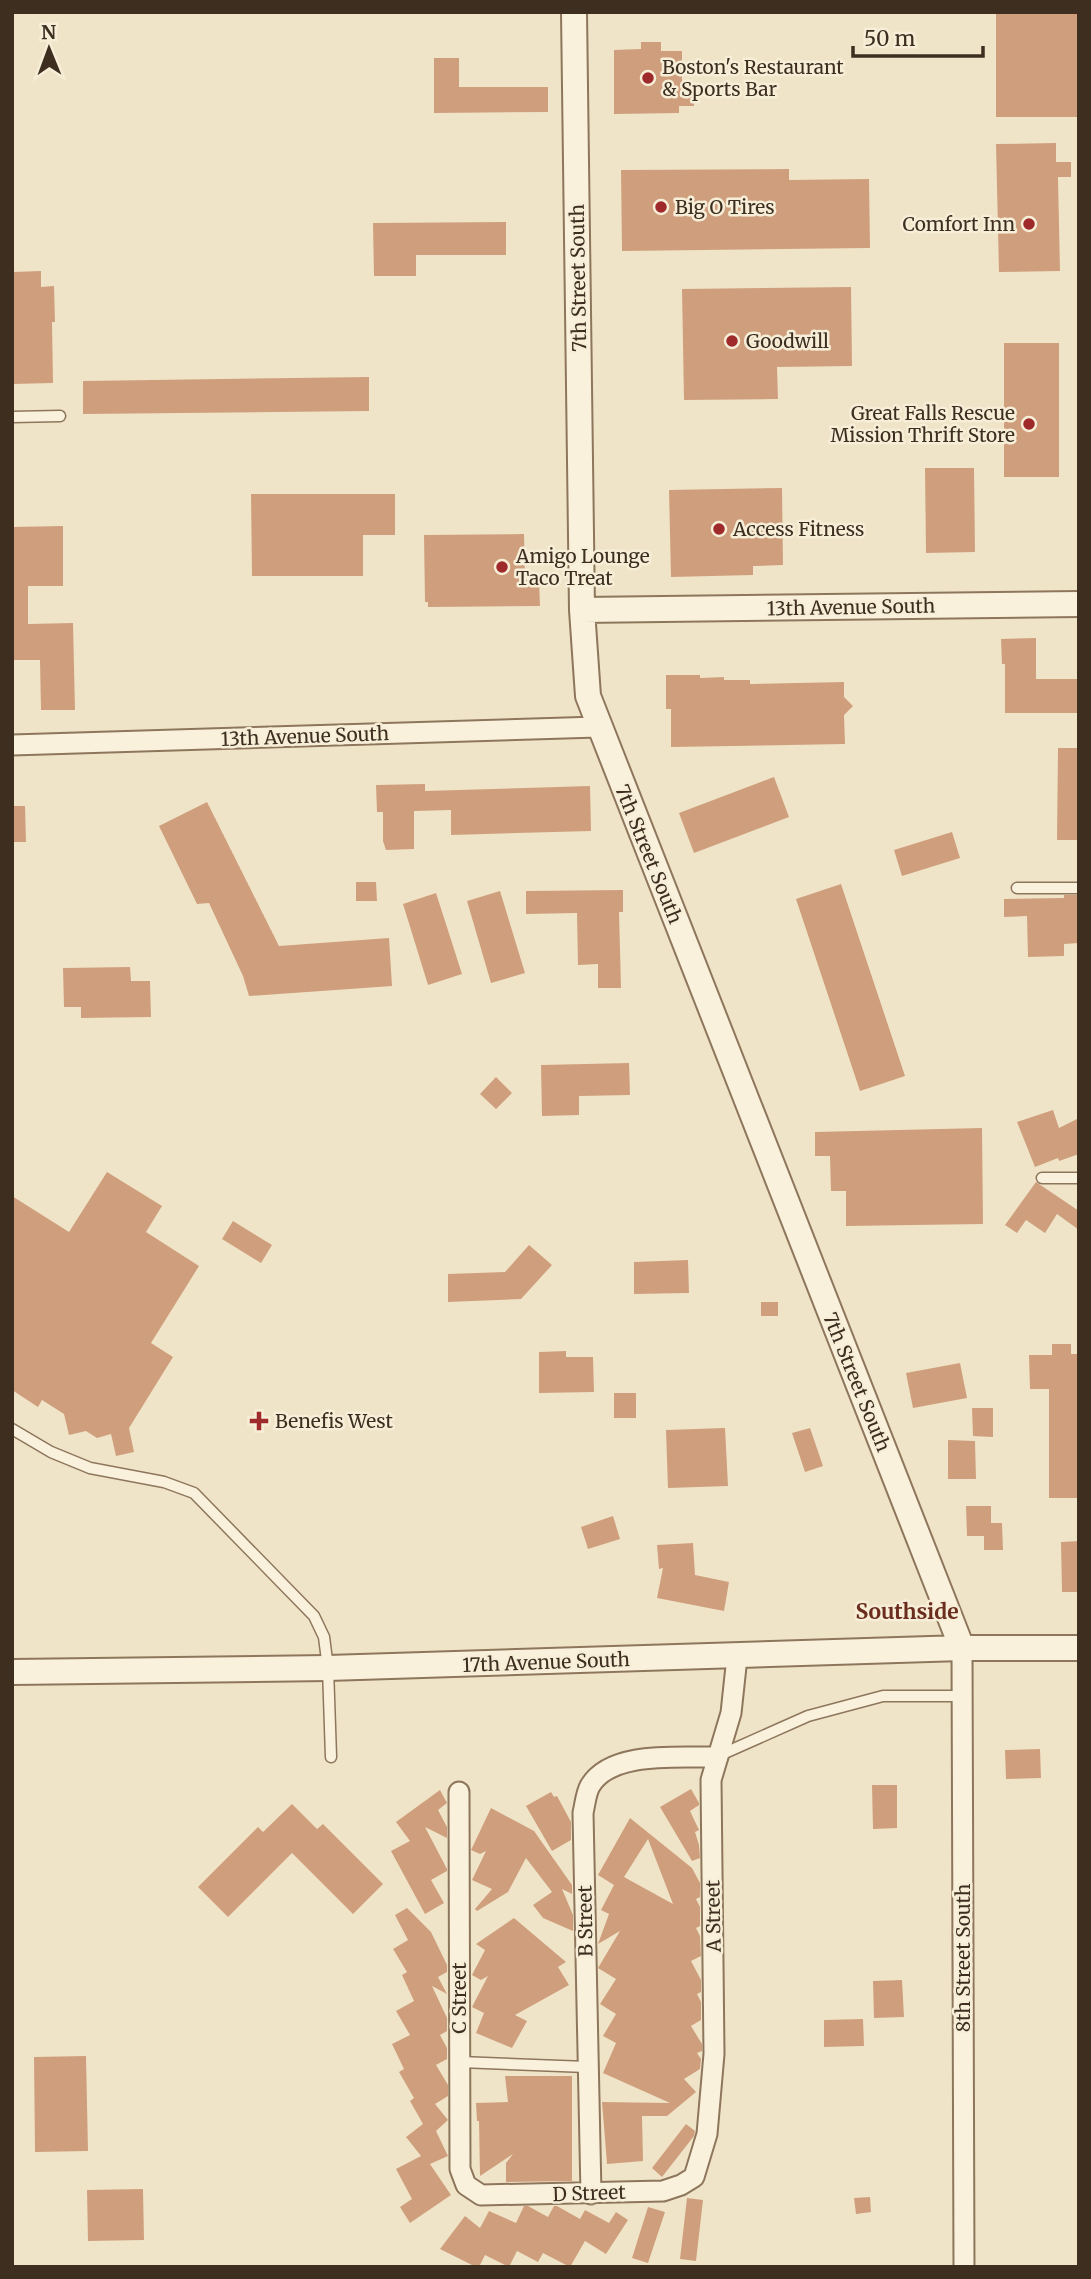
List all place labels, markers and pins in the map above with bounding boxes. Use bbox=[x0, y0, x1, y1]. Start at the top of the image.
place label: Boston's Restaurant & Sports Bar bbox=[662, 55, 844, 101]
marker: Boston's Restaurant & Sports Bar bbox=[640, 70, 656, 86]
place label: Big O Tires bbox=[675, 195, 775, 219]
marker: Big O Tires bbox=[653, 199, 669, 215]
place label: Comfort Inn bbox=[903, 212, 1015, 236]
marker: Comfort Inn bbox=[1021, 216, 1037, 232]
place label: Goodwill bbox=[746, 329, 829, 353]
marker: Goodwill bbox=[724, 333, 740, 349]
place label: Great Falls Rescue Mission Thrift Store bbox=[831, 401, 1015, 447]
marker: Great Falls Rescue Mission Thrift Store bbox=[1021, 416, 1037, 432]
place label: Access Fitness bbox=[732, 517, 864, 541]
marker: Access Fitness bbox=[711, 521, 727, 537]
place label: Amigo Lounge Taco Treat bbox=[515, 544, 650, 590]
marker: Amigo Lounge Taco Treat bbox=[494, 559, 510, 575]
place label: Benefis West bbox=[275, 1409, 394, 1433]
marker: Benefis West bbox=[249, 1411, 269, 1431]

